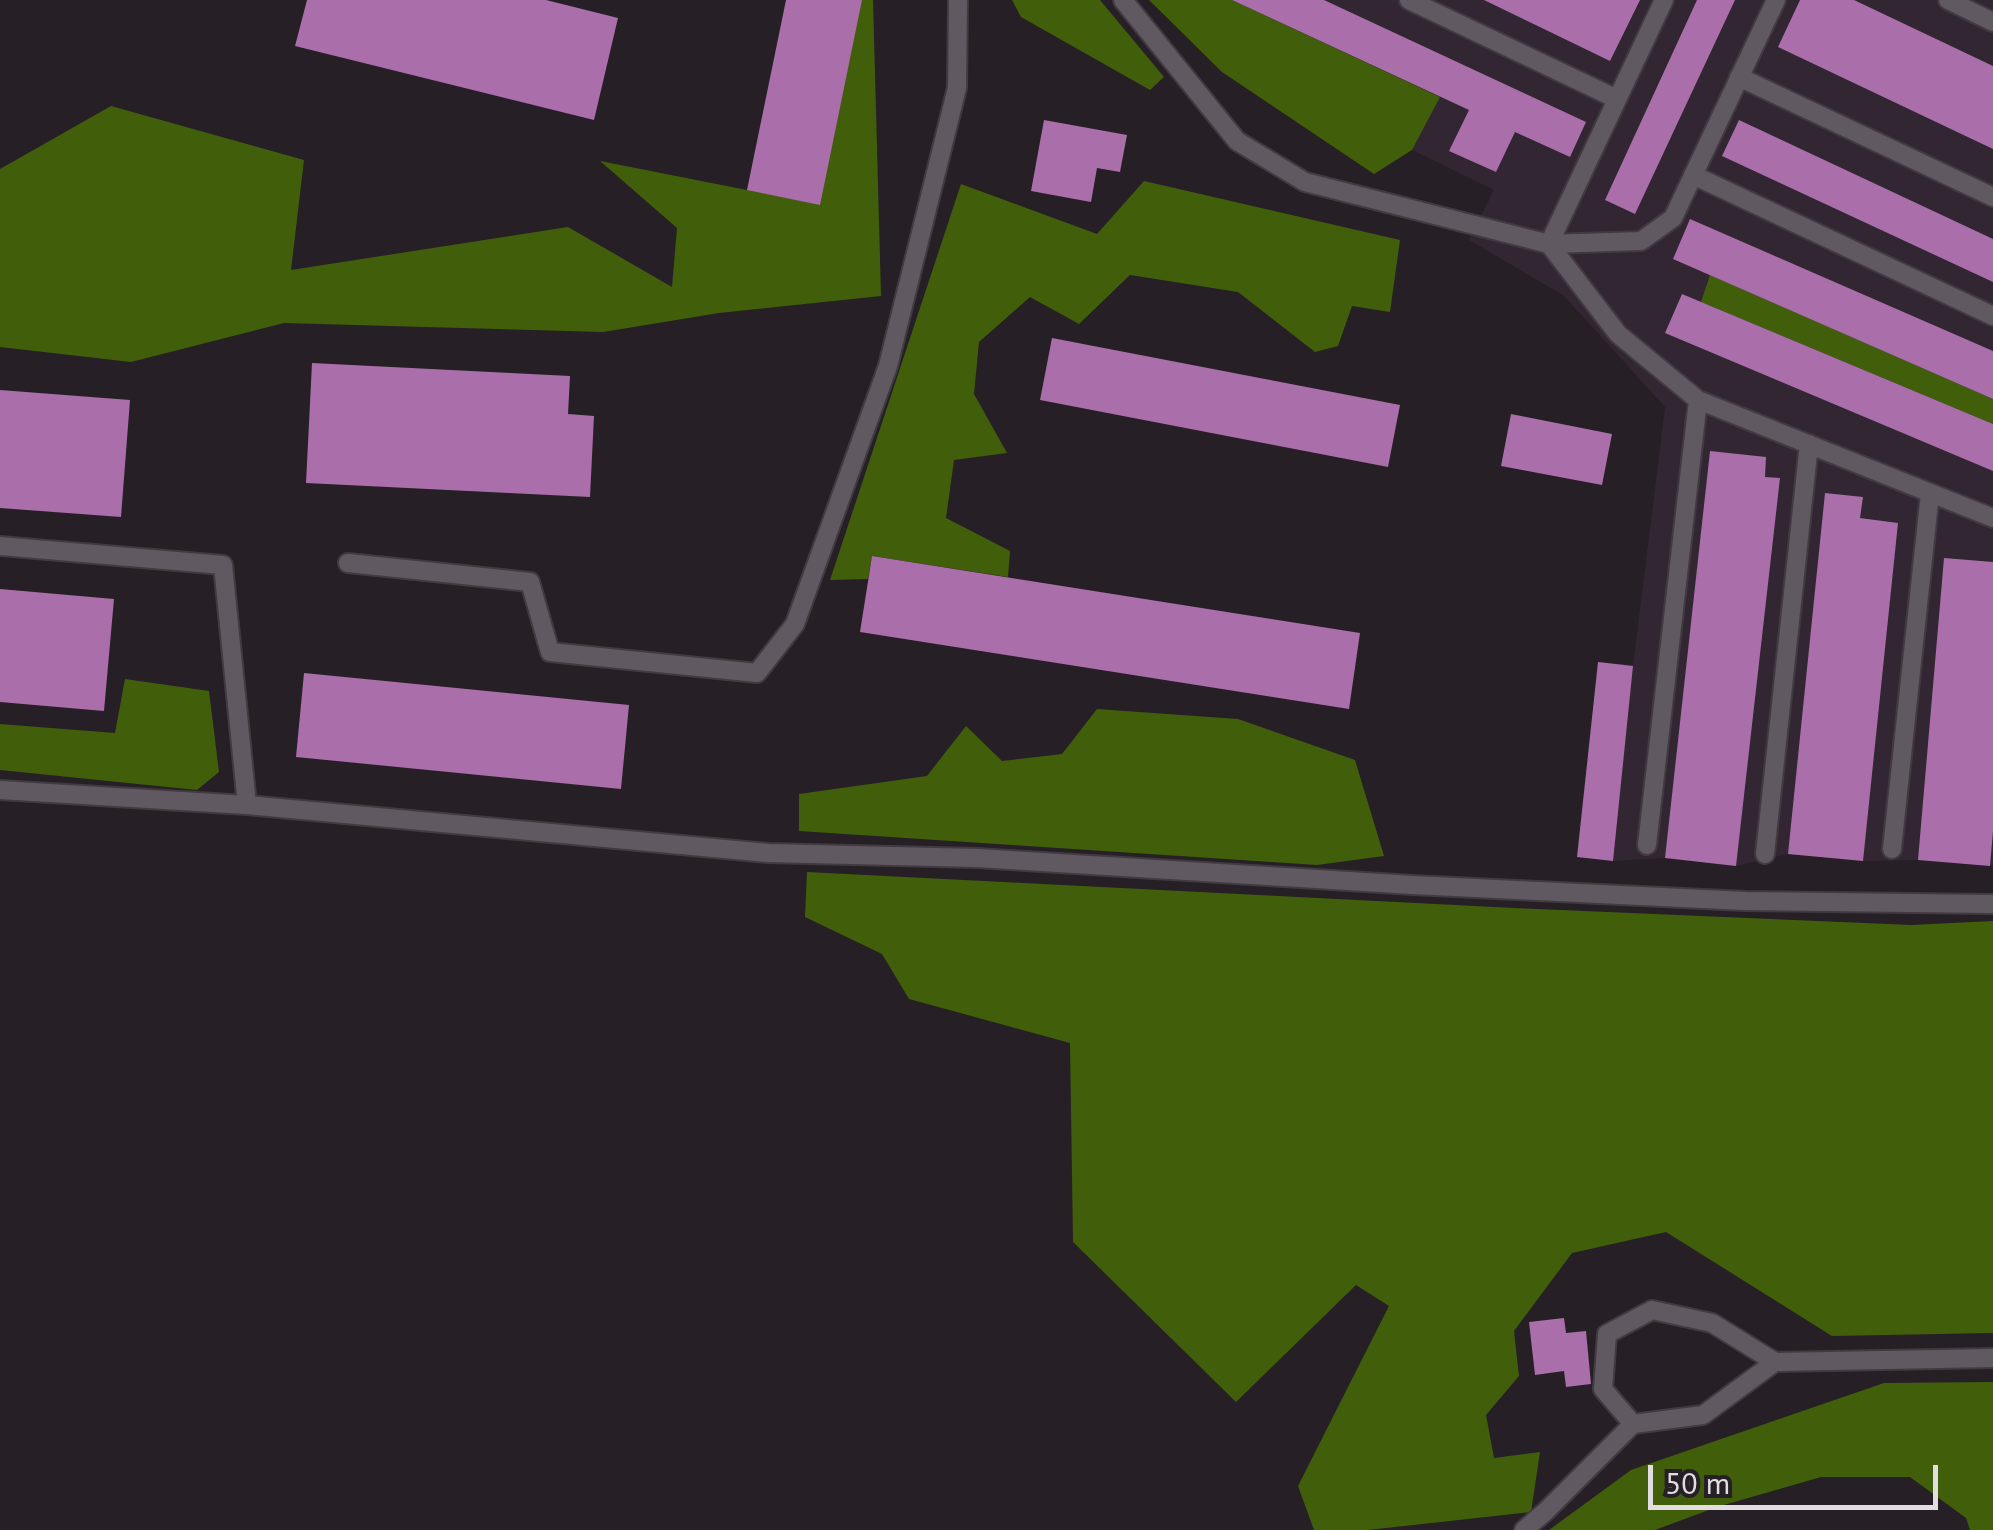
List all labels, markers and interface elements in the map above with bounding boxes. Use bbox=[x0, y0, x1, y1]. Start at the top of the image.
scale bar bbox=[1653, 1445, 1943, 1507]
text: 50 m bbox=[1665, 1463, 1730, 1502]

